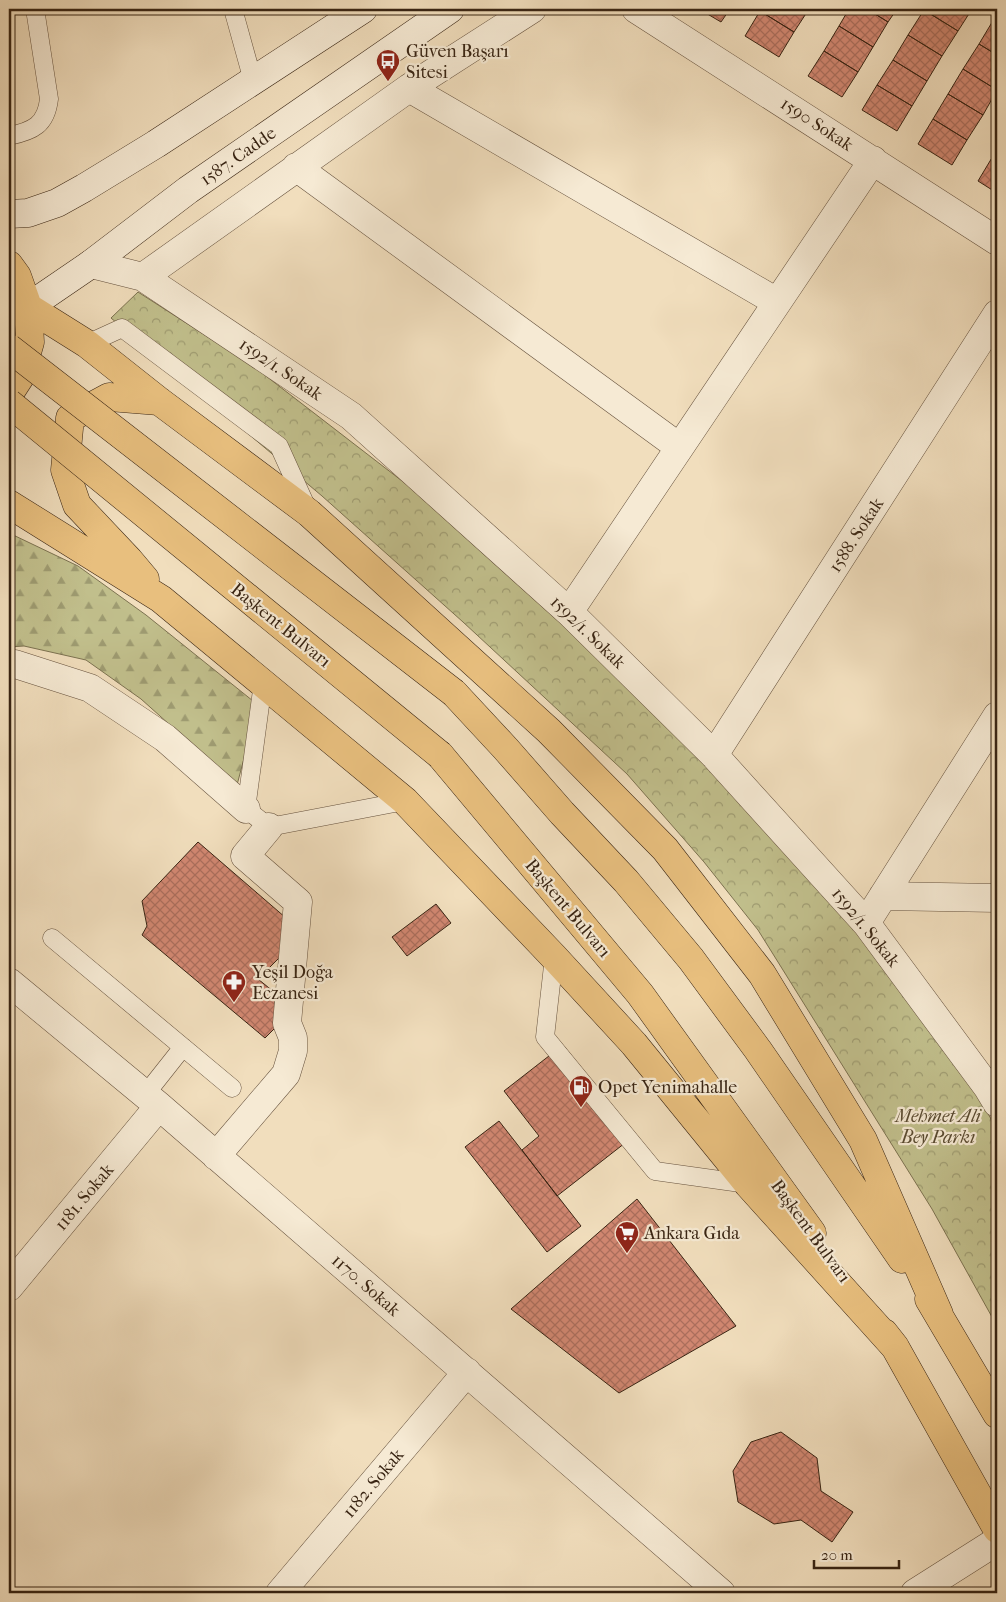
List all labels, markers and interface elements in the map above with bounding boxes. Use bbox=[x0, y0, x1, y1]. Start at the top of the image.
place label: Güven Başarı Sitesi bbox=[406, 41, 509, 83]
bus stop icon: Güven Başarı Sitesi bbox=[375, 48, 401, 82]
street label: 1590 Sokak bbox=[776, 93, 858, 156]
street label: 1587. Cadde bbox=[196, 123, 280, 190]
street label: 1592/1. Sokak bbox=[235, 334, 327, 405]
street label: 1588. Sokak bbox=[825, 493, 889, 576]
street label: Başkent Bulvarı bbox=[227, 579, 335, 672]
street label: 1592/1. Sokak bbox=[546, 591, 630, 674]
street label: Başkent Bulvarı bbox=[520, 855, 615, 962]
street label: 1592/1. Sokak bbox=[827, 883, 904, 972]
place label: Yeşil Doğa Eczanesi bbox=[251, 962, 334, 1004]
pharmacy icon: Yeşil Doğa Eczanesi bbox=[221, 969, 247, 1003]
fuel station icon: Opet Yenimahalle bbox=[568, 1074, 594, 1108]
place label: Opet Yenimahalle bbox=[598, 1077, 737, 1098]
park label: Mehmet Ali Bey Parkı bbox=[893, 1106, 983, 1148]
street label: 1181. Sokak bbox=[50, 1159, 119, 1235]
street label: Başkent Bulvarı bbox=[766, 1176, 855, 1287]
supermarket icon: Ankara Gıda bbox=[614, 1220, 640, 1254]
place label: Ankara Gıda bbox=[643, 1223, 740, 1244]
street label: 1170. Sokak bbox=[327, 1250, 405, 1321]
street label: 1182. Sokak bbox=[338, 1444, 409, 1522]
scale bar bbox=[814, 1537, 898, 1569]
text: 20 m bbox=[821, 1546, 853, 1564]

